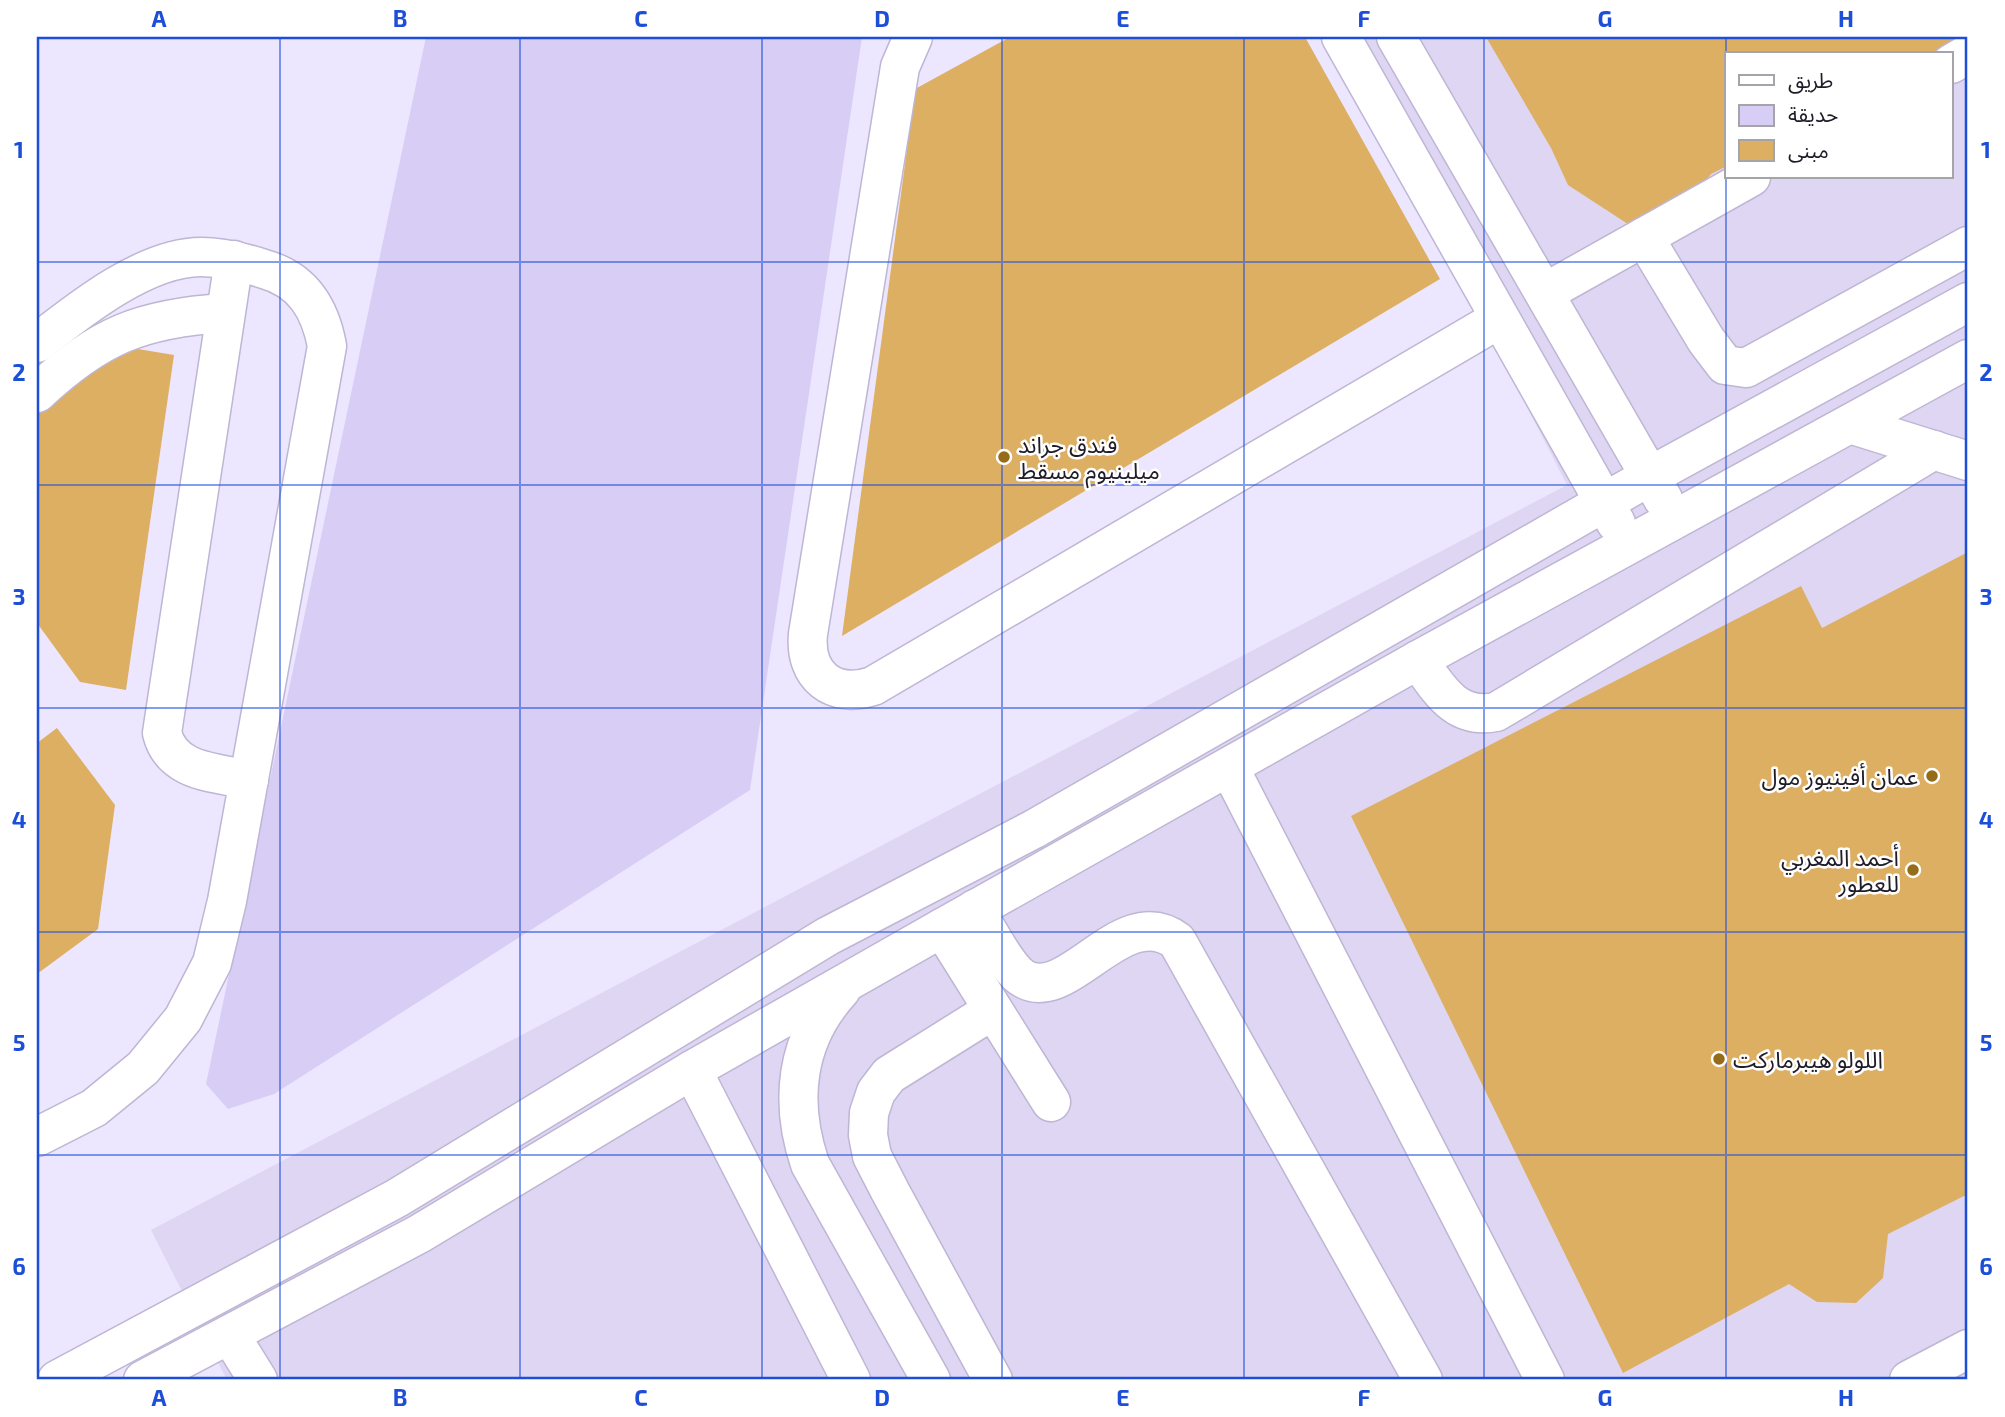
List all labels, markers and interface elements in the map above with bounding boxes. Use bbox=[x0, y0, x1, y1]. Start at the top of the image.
text: A bbox=[151, 4, 167, 32]
text: B bbox=[393, 4, 407, 32]
text: C bbox=[634, 4, 648, 32]
text: D bbox=[874, 4, 890, 32]
text: E bbox=[1116, 4, 1130, 32]
text: F bbox=[1358, 4, 1371, 32]
text: G bbox=[1598, 4, 1612, 32]
text: H bbox=[1838, 4, 1854, 32]
legend bbox=[1725, 52, 1952, 178]
text: طريق bbox=[1788, 67, 1833, 94]
text: حديقة bbox=[1788, 101, 1838, 126]
text: 1 bbox=[14, 135, 24, 163]
text: 1 bbox=[1981, 135, 1991, 163]
text: مبنى bbox=[1788, 137, 1829, 163]
text: 2 bbox=[12, 358, 26, 386]
text: 2 bbox=[1979, 358, 1993, 386]
place label: فندق جراند ميلينيوم مسقط bbox=[1018, 430, 1160, 489]
marker: فندق جراند ميلينيوم مسقط bbox=[996, 449, 1012, 465]
text: 3 bbox=[12, 582, 26, 610]
text: 3 bbox=[1979, 582, 1993, 610]
place label: عمان أفينيوز مول bbox=[1761, 762, 1918, 791]
marker: عمان أفينيوز مول bbox=[1924, 768, 1940, 784]
text: 4 bbox=[12, 805, 26, 833]
text: 4 bbox=[1979, 805, 1993, 833]
place label: أحمد المغربي للعطور bbox=[1781, 843, 1899, 898]
marker: أحمد المغربي للعطور bbox=[1905, 862, 1921, 878]
text: 5 bbox=[13, 1028, 25, 1056]
text: 5 bbox=[1980, 1028, 1992, 1056]
place label: اللولو هيبرماركت bbox=[1733, 1045, 1883, 1074]
marker: اللولو هيبرماركت bbox=[1711, 1051, 1727, 1067]
text: 6 bbox=[12, 1252, 26, 1280]
text: 6 bbox=[1979, 1252, 1993, 1280]
text: A bbox=[151, 1383, 167, 1411]
text: B bbox=[393, 1383, 407, 1411]
text: C bbox=[634, 1383, 648, 1411]
text: D bbox=[874, 1383, 890, 1411]
text: E bbox=[1116, 1383, 1130, 1411]
text: F bbox=[1358, 1383, 1371, 1411]
text: G bbox=[1598, 1383, 1612, 1411]
text: H bbox=[1838, 1383, 1854, 1411]

